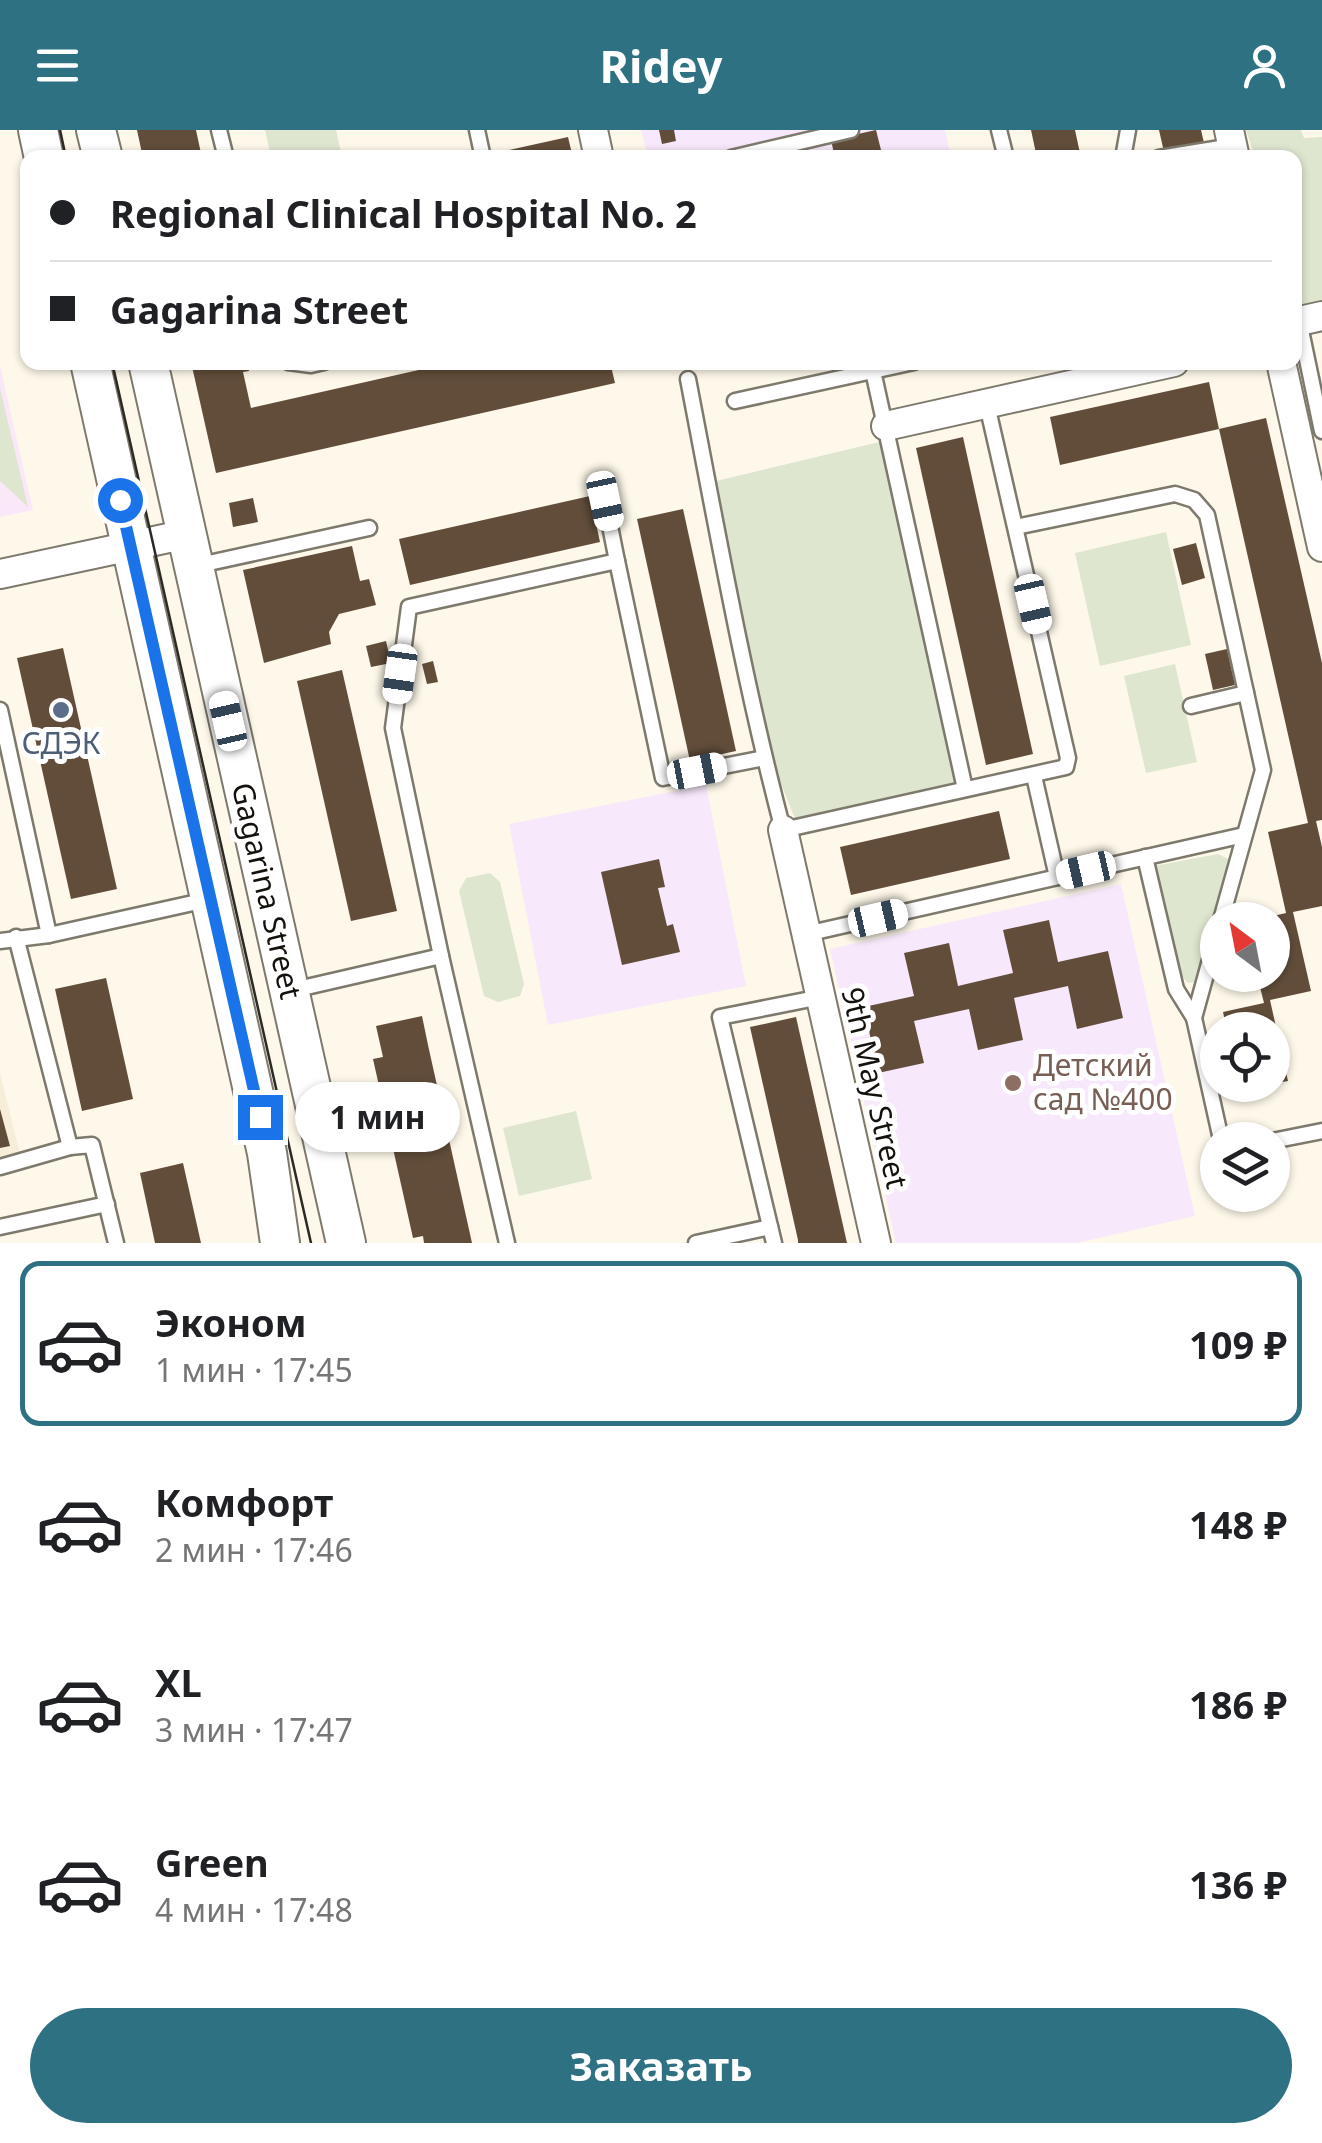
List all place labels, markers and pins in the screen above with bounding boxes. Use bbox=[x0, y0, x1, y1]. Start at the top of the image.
marker: СДЭК bbox=[50, 699, 72, 721]
place label: СДЭК bbox=[21, 722, 101, 763]
place label: Детский сад №400 bbox=[1033, 1044, 1173, 1119]
marker: Детский сад №400 bbox=[1002, 1072, 1024, 1094]

